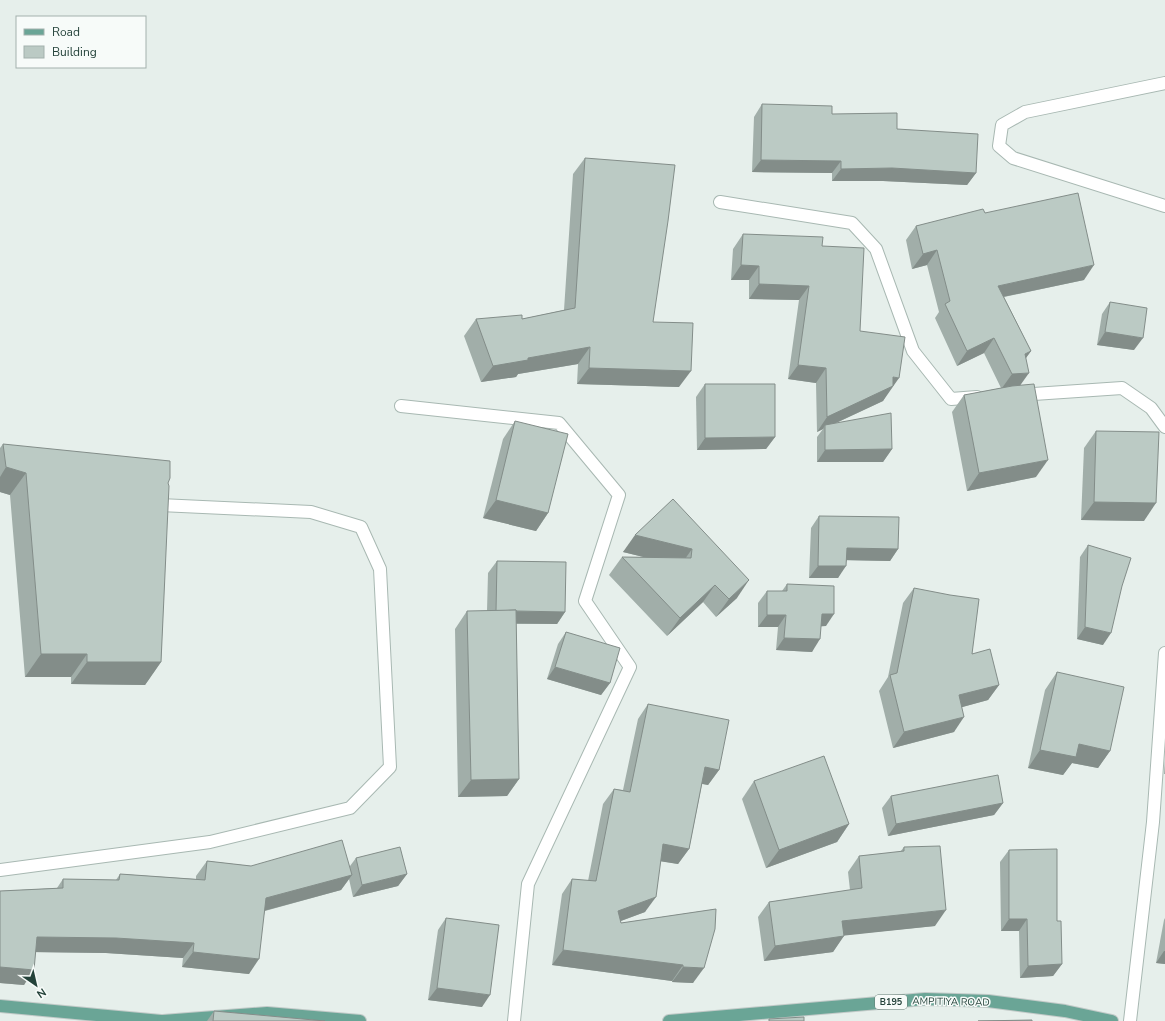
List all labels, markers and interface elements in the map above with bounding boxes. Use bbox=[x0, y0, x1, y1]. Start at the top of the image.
legend bbox=[16, 16, 146, 68]
text: Road bbox=[52, 24, 80, 40]
text: Building bbox=[52, 44, 97, 60]
north arrow bbox=[16, 965, 56, 1005]
text: N bbox=[34, 984, 49, 1001]
street label: AMPITIYA ROAD bbox=[912, 994, 990, 1010]
road number: B195 bbox=[875, 995, 907, 1009]

